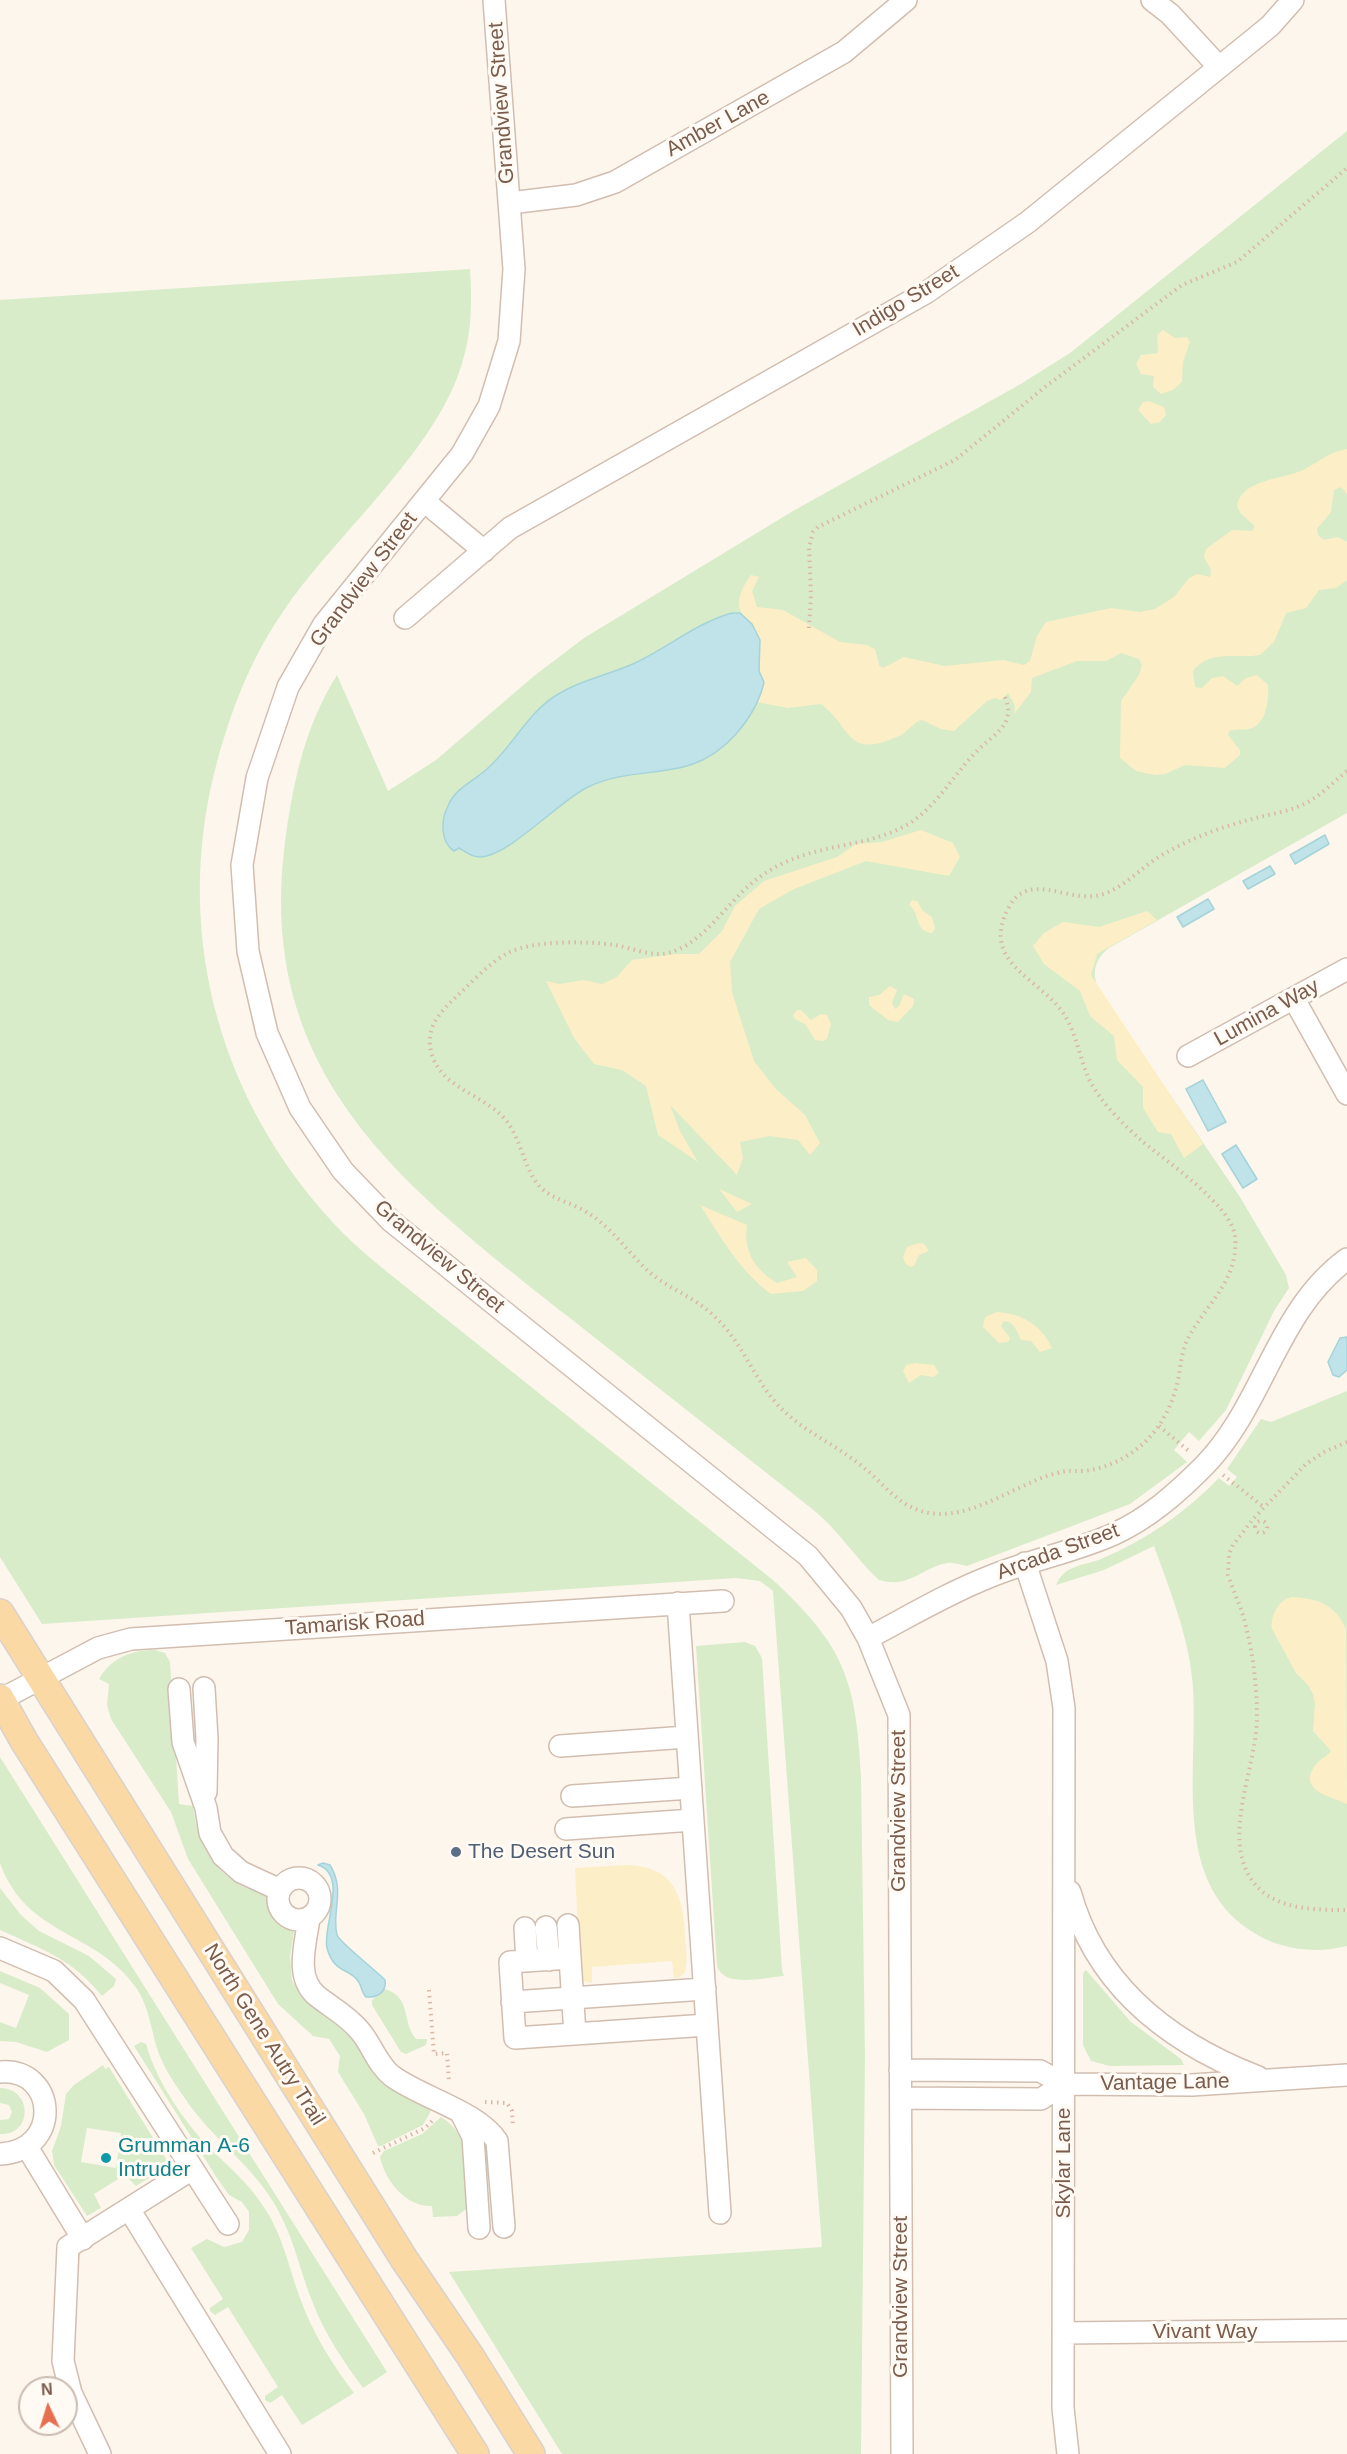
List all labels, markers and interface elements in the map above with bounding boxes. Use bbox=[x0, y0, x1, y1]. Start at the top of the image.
street label: Grandview Street bbox=[484, 21, 520, 185]
street label: Amber Lane bbox=[662, 85, 774, 163]
street label: Indigo Street bbox=[848, 260, 964, 342]
street label: Grandview Street bbox=[305, 508, 423, 652]
street label: Lumina Way bbox=[1210, 974, 1324, 1052]
street label: Grandview Street bbox=[369, 1195, 509, 1319]
street label: Arcada Street bbox=[993, 1518, 1123, 1586]
street label: Tamarisk Road bbox=[284, 1607, 426, 1641]
street label: Grandview Street bbox=[886, 1730, 912, 1892]
place label: The Desert Sun bbox=[468, 1839, 615, 1865]
marker: The Desert Sun bbox=[449, 1845, 463, 1859]
street label: North Gene Autry Trail bbox=[198, 1940, 330, 2130]
street label: Vantage Lane bbox=[1100, 2069, 1230, 2097]
street label: Skylar Lane bbox=[1051, 2108, 1077, 2218]
place label: Grumman A-6 Intruder bbox=[118, 2133, 250, 2183]
marker: Grumman A-6 Intruder bbox=[99, 2151, 113, 2165]
street label: Grandview Street bbox=[888, 2216, 914, 2378]
street label: Vivant Way bbox=[1152, 2319, 1258, 2345]
north arrow bbox=[18, 2376, 78, 2436]
text: N bbox=[40, 2381, 53, 2398]

